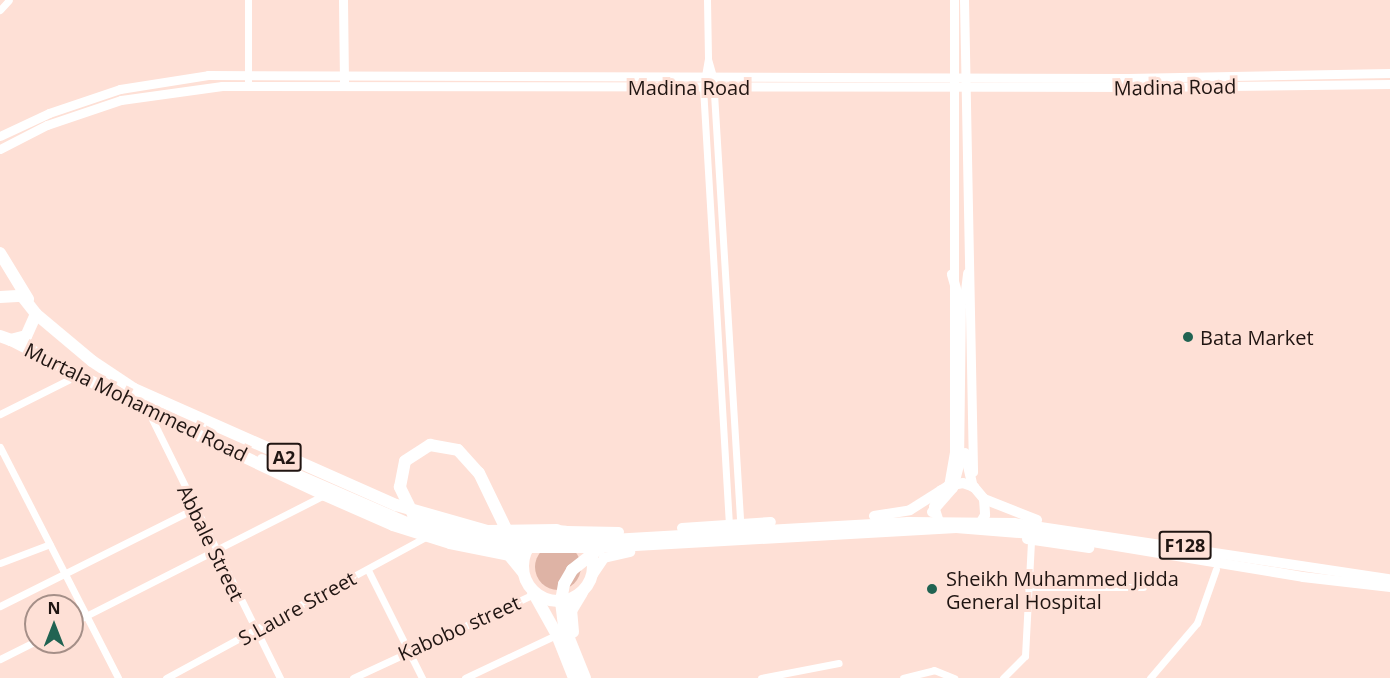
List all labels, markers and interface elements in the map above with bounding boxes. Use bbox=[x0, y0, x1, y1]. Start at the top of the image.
street label: Madina Road bbox=[1113, 74, 1237, 100]
street label: Madina Road bbox=[628, 75, 750, 99]
place label: Bata Market bbox=[1200, 325, 1314, 349]
marker: Bata Market bbox=[1181, 330, 1195, 344]
street label: Murtala Mohammed Road bbox=[21, 338, 251, 466]
road number: A2 bbox=[266, 442, 302, 472]
street label: Abbale Street bbox=[173, 481, 249, 605]
road number: F128 bbox=[1158, 530, 1212, 560]
street label: S.Laure Street bbox=[234, 566, 360, 650]
place label: Sheikh Muhammed Jidda General Hospital bbox=[946, 566, 1179, 613]
marker: Sheikh Muhammed Jidda General Hospital bbox=[923, 580, 941, 598]
street label: Kabobo street bbox=[394, 590, 524, 666]
north arrow bbox=[24, 594, 84, 654]
text: N bbox=[47, 597, 61, 619]

